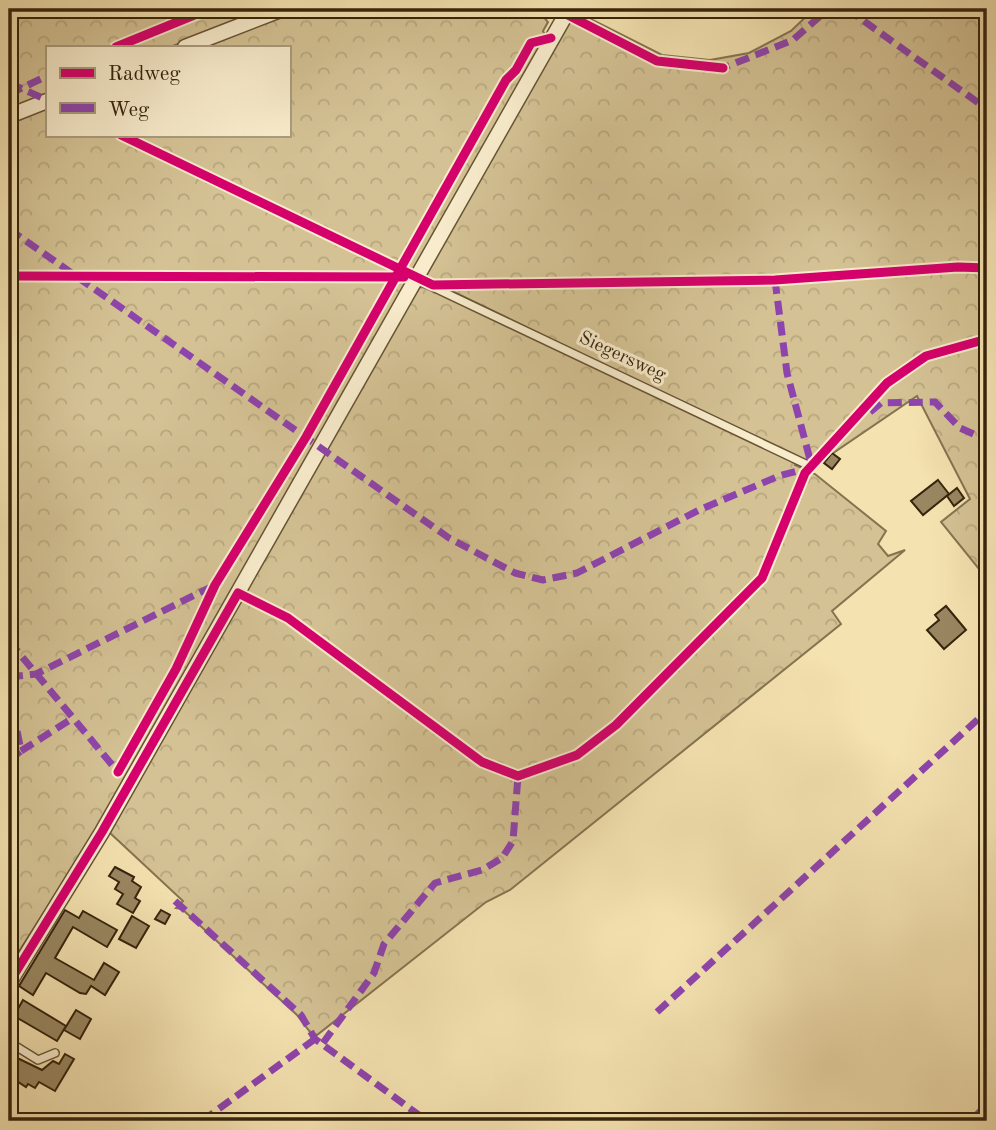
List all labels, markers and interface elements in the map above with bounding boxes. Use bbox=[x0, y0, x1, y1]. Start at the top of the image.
legend bbox=[46, 46, 290, 136]
text: Radweg bbox=[108, 64, 181, 85]
text: Weg bbox=[108, 100, 150, 121]
street label: Siegersweg bbox=[576, 329, 669, 386]

